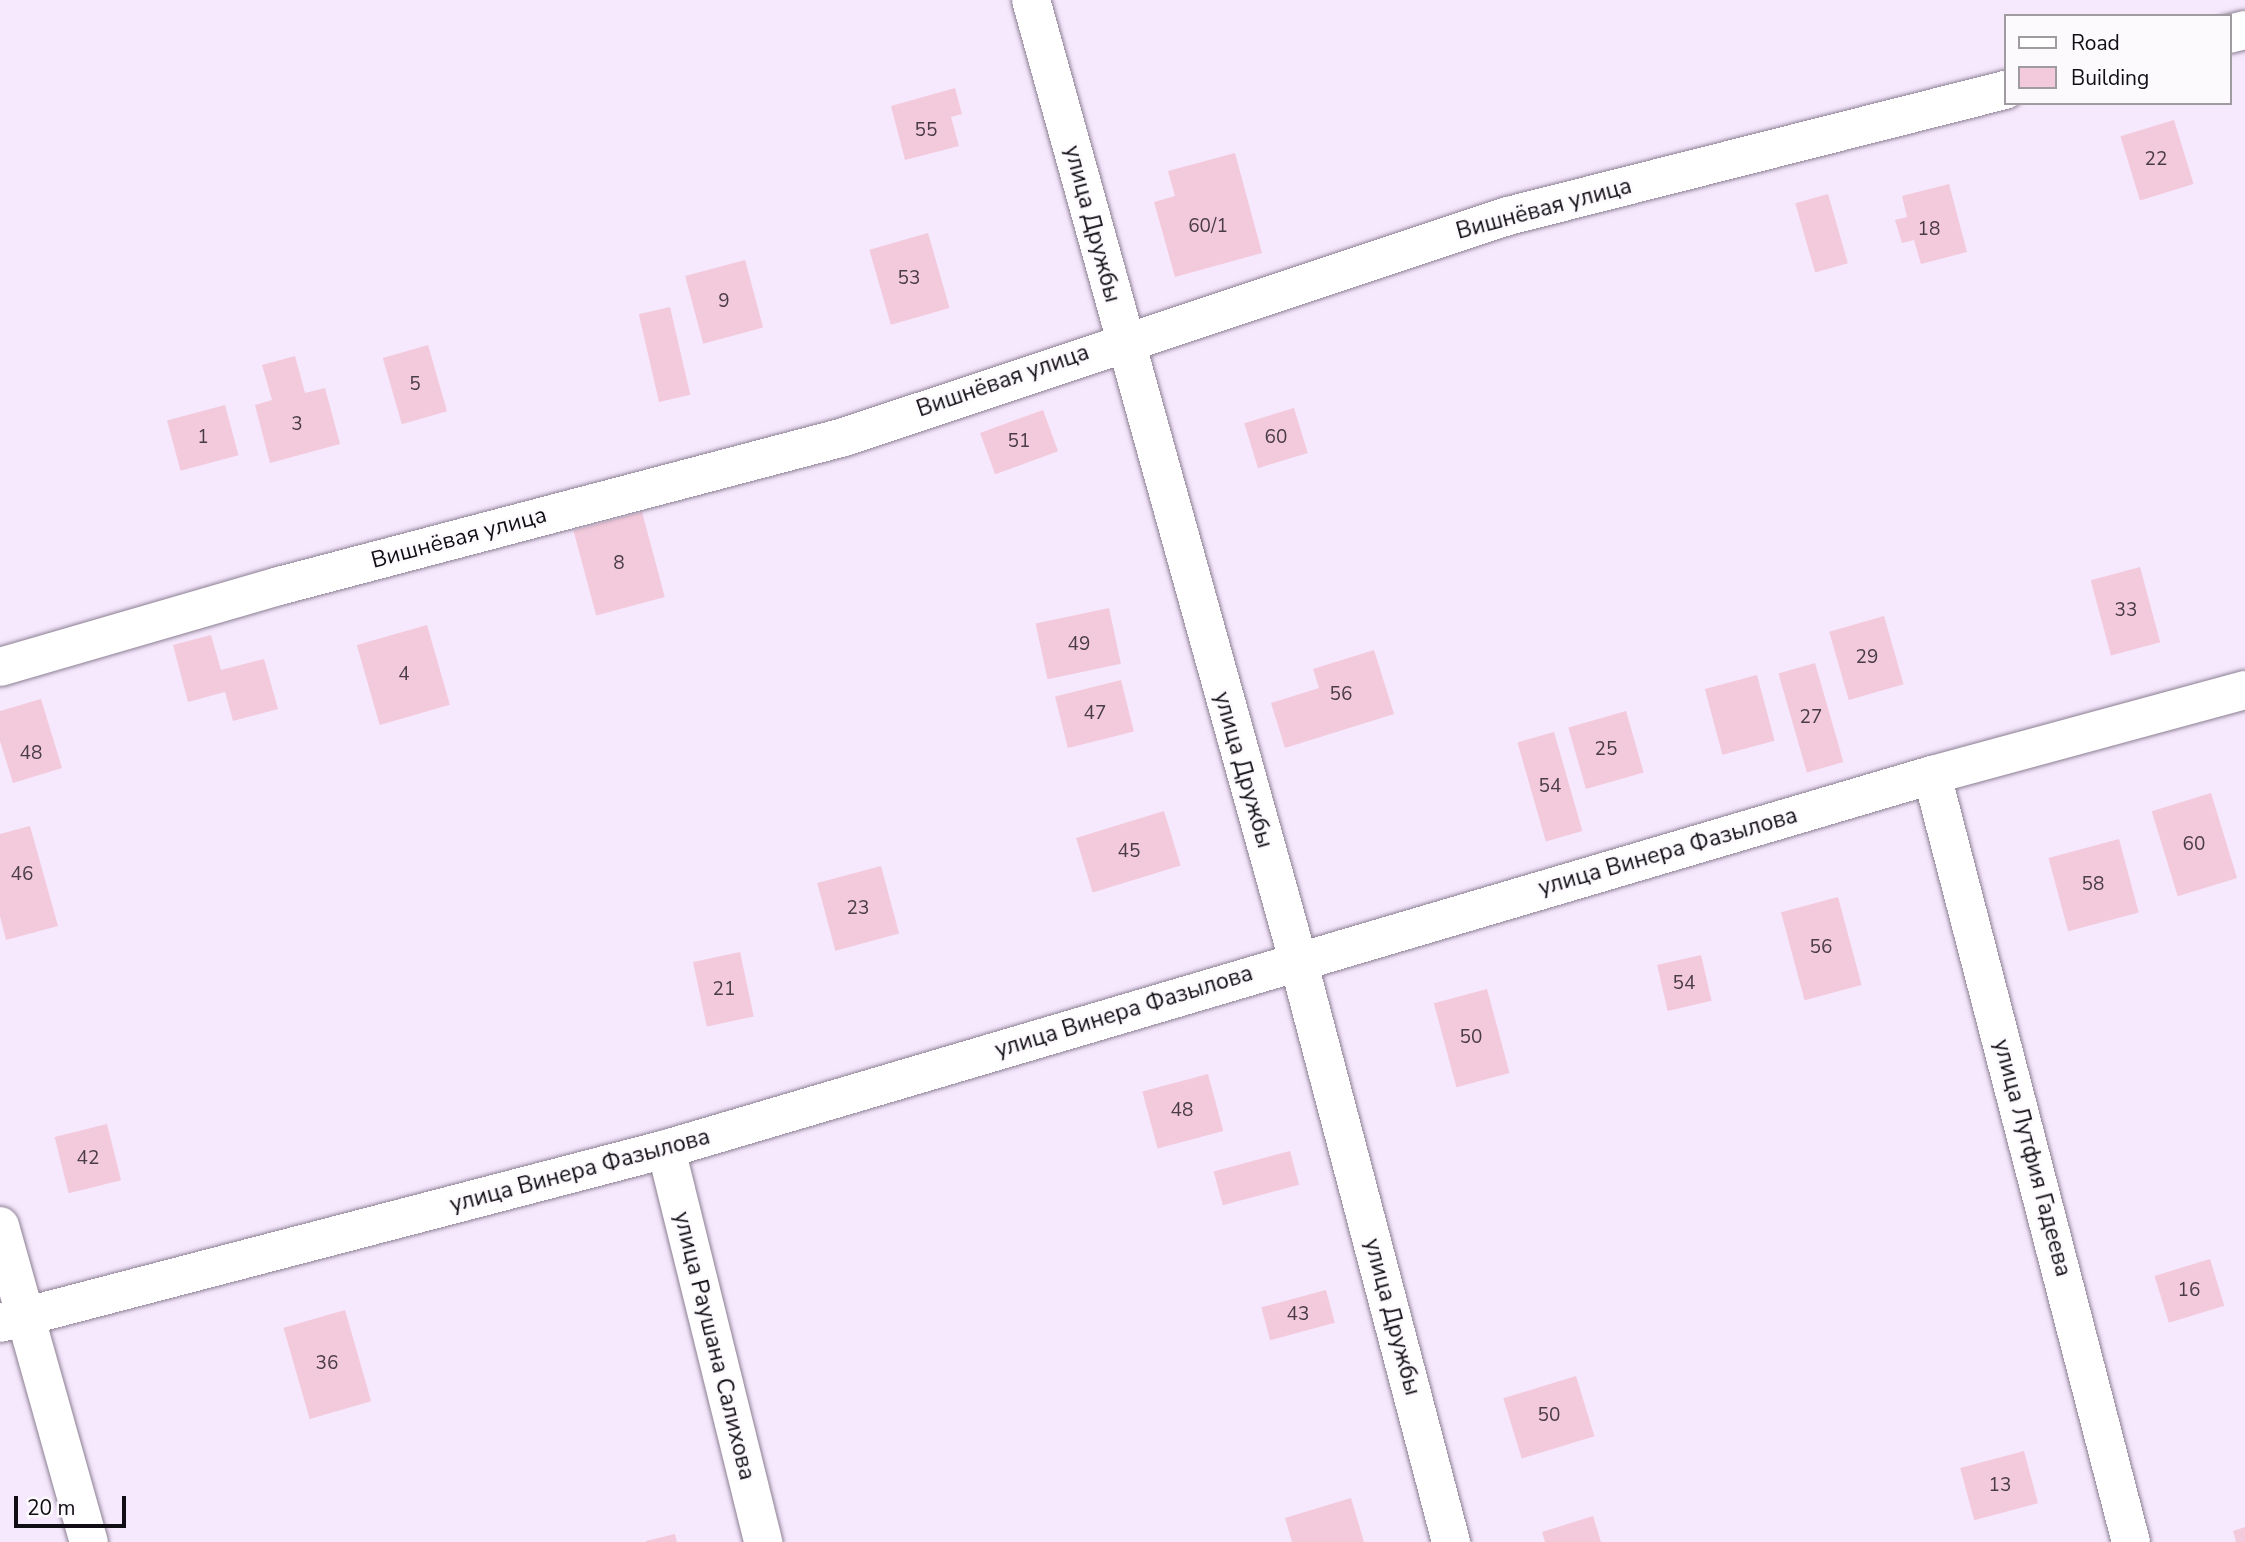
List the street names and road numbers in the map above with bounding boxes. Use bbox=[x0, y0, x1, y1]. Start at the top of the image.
street label: улица Дружбы bbox=[1058, 142, 1126, 306]
street label: Вишнёвая улица bbox=[1453, 172, 1635, 246]
street label: Вишнёвая улица bbox=[913, 339, 1093, 423]
street label: Вишнёвая улица bbox=[368, 501, 550, 575]
street label: улица Дружбы bbox=[1207, 689, 1279, 851]
street label: улица Винера Фазылова bbox=[1535, 802, 1801, 902]
street label: улица Винера Фазылова bbox=[992, 960, 1256, 1064]
street label: улица Лутфия Гадеева bbox=[1987, 1036, 2077, 1280]
street label: улица Винера Фазылова bbox=[447, 1123, 713, 1219]
street label: улица Раушана Салихова bbox=[667, 1209, 761, 1483]
street label: улица Дружбы bbox=[1358, 1235, 1426, 1399]

